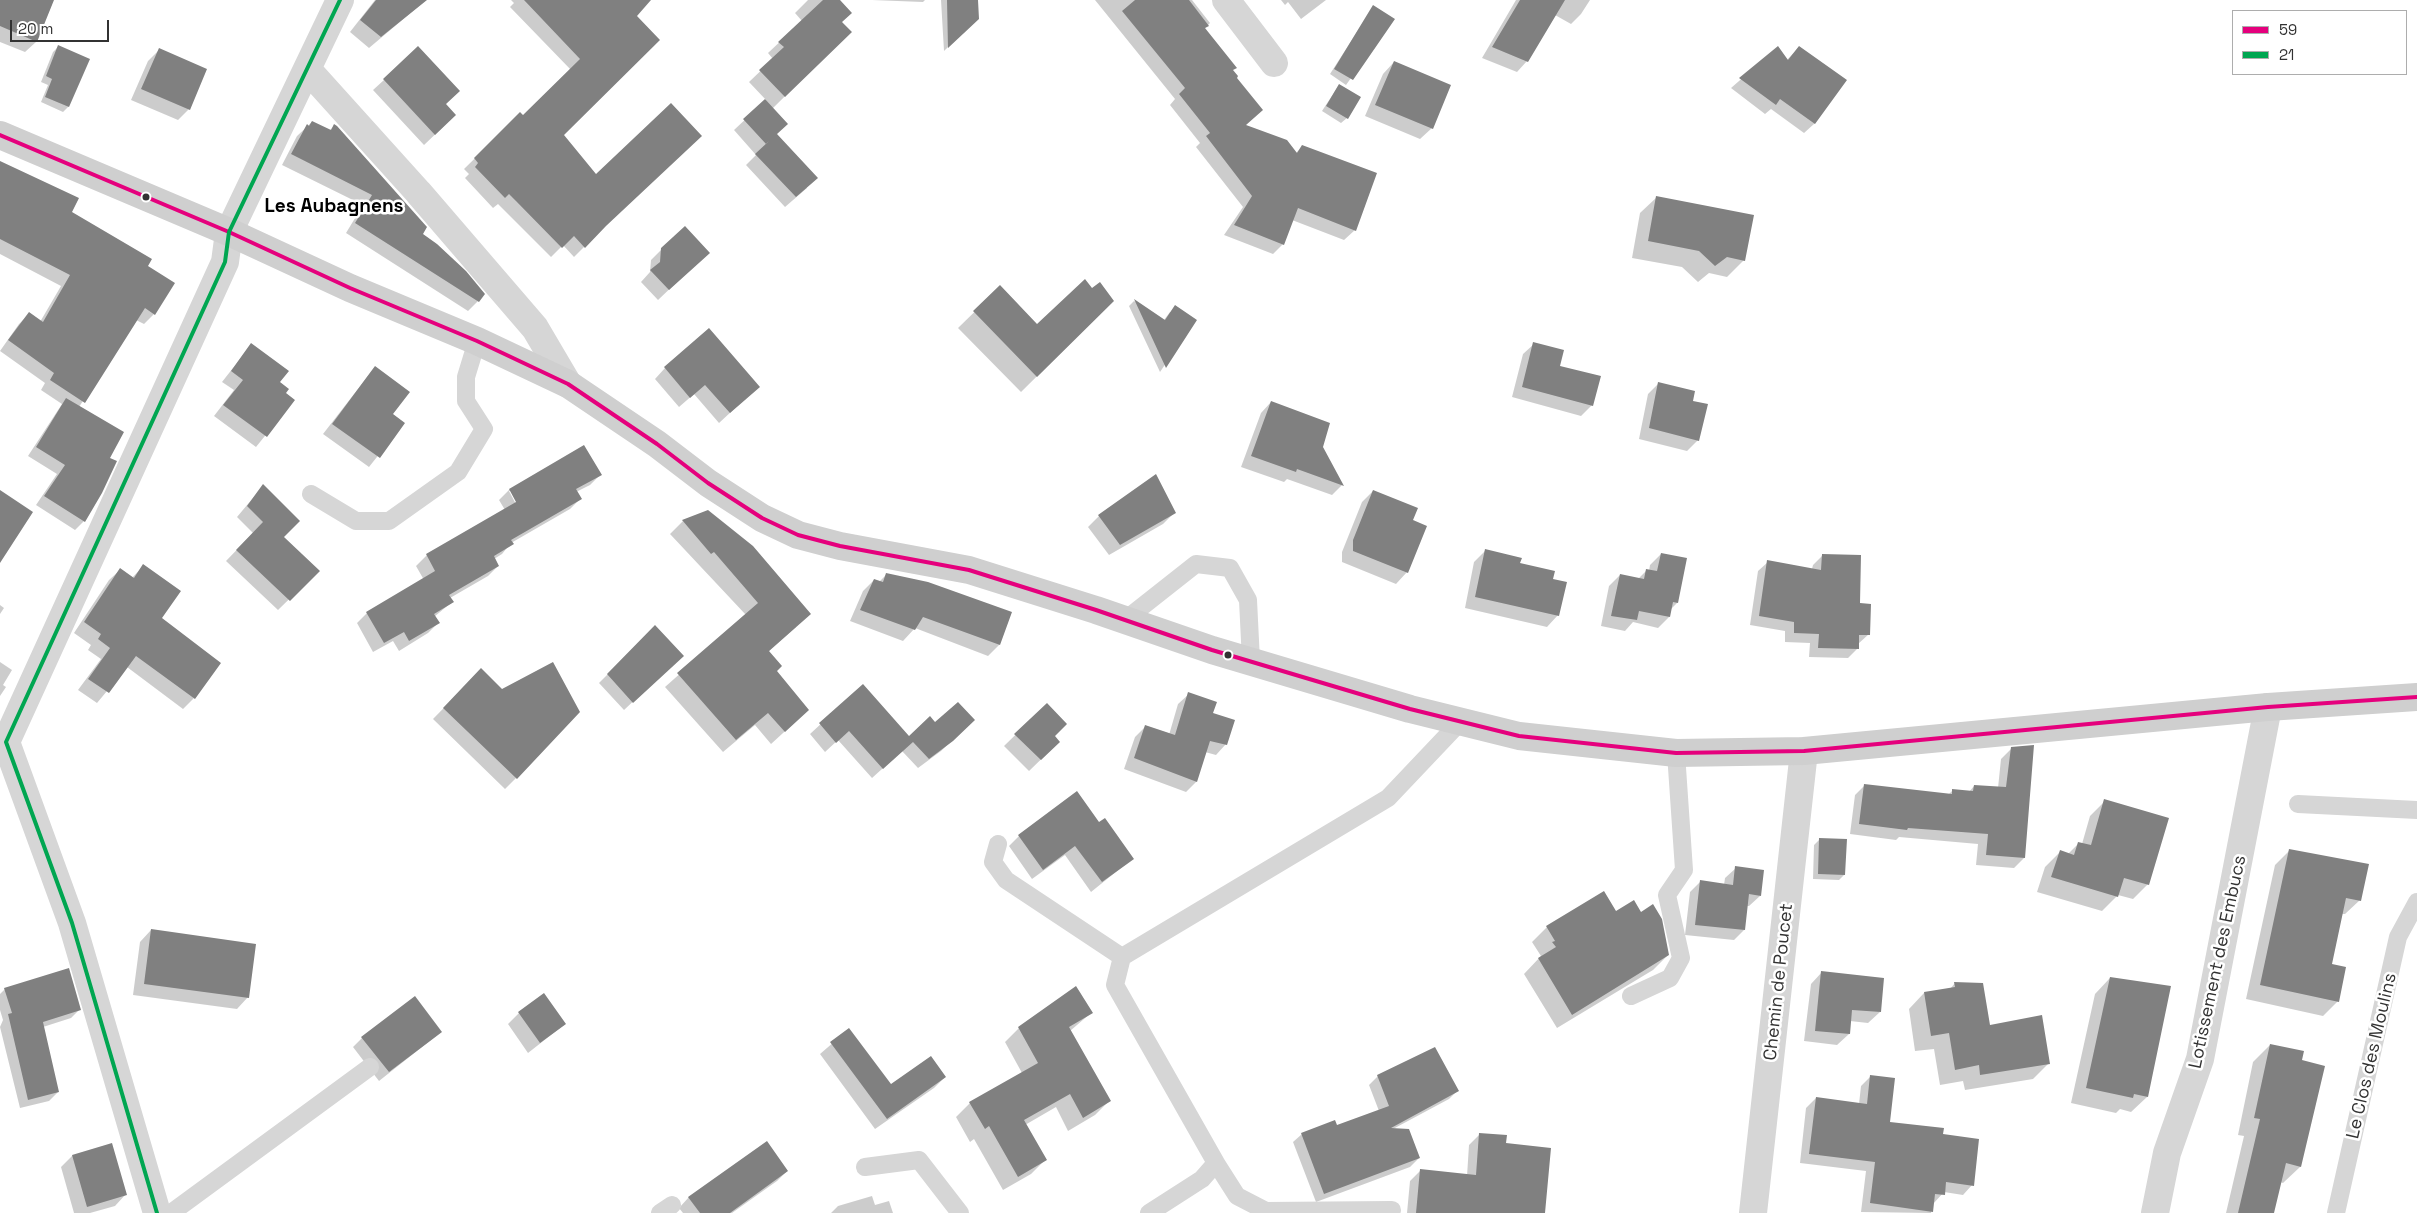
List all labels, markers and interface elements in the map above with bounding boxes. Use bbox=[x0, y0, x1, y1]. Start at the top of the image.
scale bar bbox=[12, 10, 111, 42]
legend bbox=[2232, 10, 2407, 75]
text: 20 m bbox=[18, 19, 53, 38]
text: 59 bbox=[2279, 20, 2297, 39]
text: 21 bbox=[2279, 45, 2294, 64]
unlabelled marker bbox=[141, 192, 151, 202]
district label: Les Aubagnens bbox=[264, 196, 404, 218]
unlabelled marker bbox=[1223, 650, 1233, 660]
street label: Lotissement des Embucs bbox=[2185, 853, 2251, 1071]
street label: Chemin de Poucet bbox=[1760, 902, 1798, 1062]
street label: Le Clos des Moulins bbox=[2342, 971, 2402, 1141]

